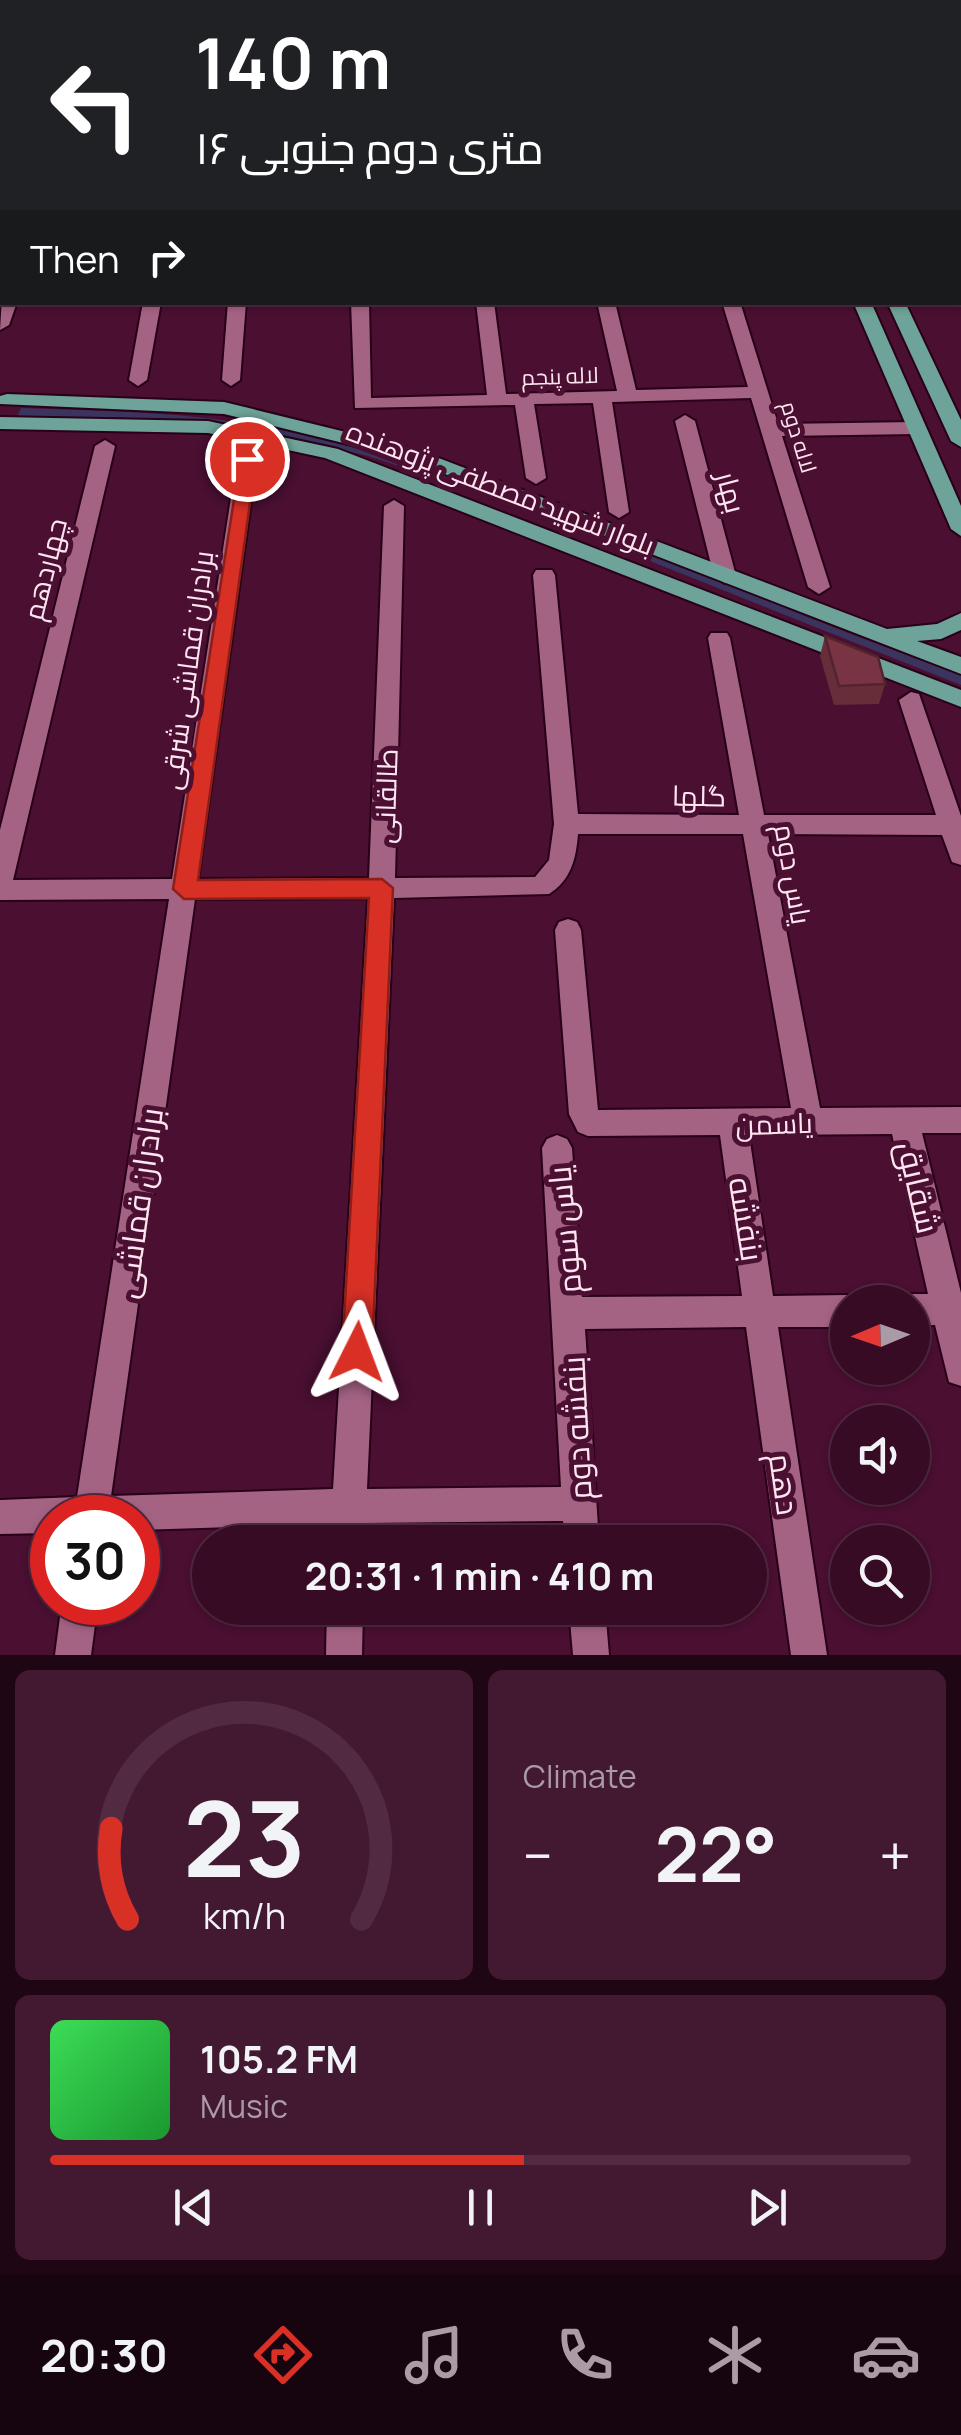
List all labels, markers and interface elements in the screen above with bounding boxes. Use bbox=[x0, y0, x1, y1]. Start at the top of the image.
text: 140 m bbox=[195, 14, 391, 110]
icon: left bbox=[30, 40, 160, 170]
text: ۱۶ متری دوم جنوبی bbox=[195, 116, 544, 178]
icon: right bbox=[139, 230, 194, 285]
text: Then bbox=[30, 232, 119, 284]
street label: لاله پنجم bbox=[521, 360, 599, 393]
street label: لاله دوم bbox=[773, 397, 824, 477]
street label: بلوار شهید مصطفی پژوهنده bbox=[341, 411, 661, 564]
pin bbox=[205, 417, 290, 502]
icon: arrive bbox=[220, 432, 275, 487]
street label: بهار bbox=[708, 465, 756, 517]
street label: چهاردهم bbox=[13, 514, 77, 624]
street label: برادران قماشی شرقی bbox=[150, 548, 222, 792]
street label: طالقانی bbox=[364, 748, 406, 844]
street label: گلها bbox=[672, 776, 726, 814]
street label: یاس دوم bbox=[765, 821, 822, 928]
street label: یاسمن bbox=[735, 1103, 814, 1143]
street label: برادران قماشی bbox=[103, 1105, 173, 1301]
street label: شقایق bbox=[887, 1136, 951, 1238]
street label: یاس سوم bbox=[536, 1164, 592, 1296]
street label: بنفشه bbox=[719, 1174, 775, 1264]
north arrow bbox=[830, 1285, 930, 1385]
map controls bbox=[830, 1285, 930, 1625]
position arrow bbox=[305, 1300, 409, 1404]
street label: بنفشه دوم bbox=[550, 1355, 603, 1501]
button: sound bbox=[830, 1405, 930, 1505]
street label: دهم bbox=[758, 1450, 811, 1518]
speed limit sign: 30 bbox=[30, 1495, 160, 1625]
button: search bbox=[830, 1525, 930, 1625]
text: 20:31 · 1 min · 410 m bbox=[305, 1549, 654, 1601]
text: Climate bbox=[523, 1754, 637, 1798]
text: 23 bbox=[183, 1766, 305, 1908]
text: 22° bbox=[654, 1802, 778, 1905]
text: − bbox=[523, 1817, 553, 1893]
text: + bbox=[879, 1817, 911, 1893]
text: km/h bbox=[202, 1891, 286, 1940]
text: 105.2 FM bbox=[200, 2032, 358, 2084]
text: Music bbox=[200, 2084, 288, 2128]
icon: previous bbox=[166, 2180, 221, 2235]
icon: pause bbox=[453, 2180, 508, 2235]
icon: next bbox=[740, 2180, 795, 2235]
icon: directions bbox=[248, 2320, 318, 2390]
icon: music bbox=[399, 2320, 469, 2390]
icon: phone bbox=[550, 2320, 620, 2390]
icon: climate bbox=[700, 2320, 770, 2390]
icon: car bbox=[851, 2320, 921, 2390]
text: 20:30 bbox=[40, 2324, 168, 2386]

